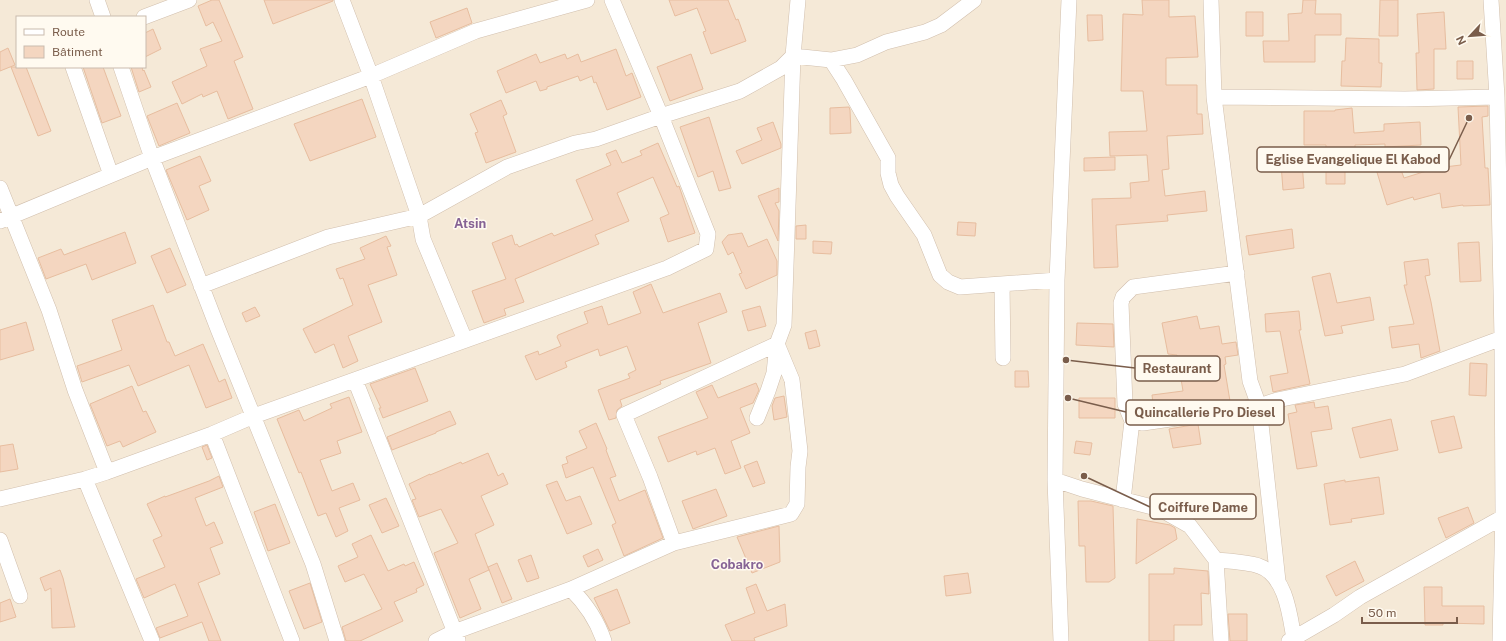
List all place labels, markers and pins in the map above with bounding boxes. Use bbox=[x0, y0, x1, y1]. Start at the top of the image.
callout: Eglise Evangelique El Kabod bbox=[1257, 147, 1449, 172]
callout: Restaurant bbox=[1135, 356, 1220, 381]
callout: Quincallerie Pro Diesel bbox=[1126, 400, 1284, 425]
callout: Coiffure Dame bbox=[1150, 494, 1256, 519]

